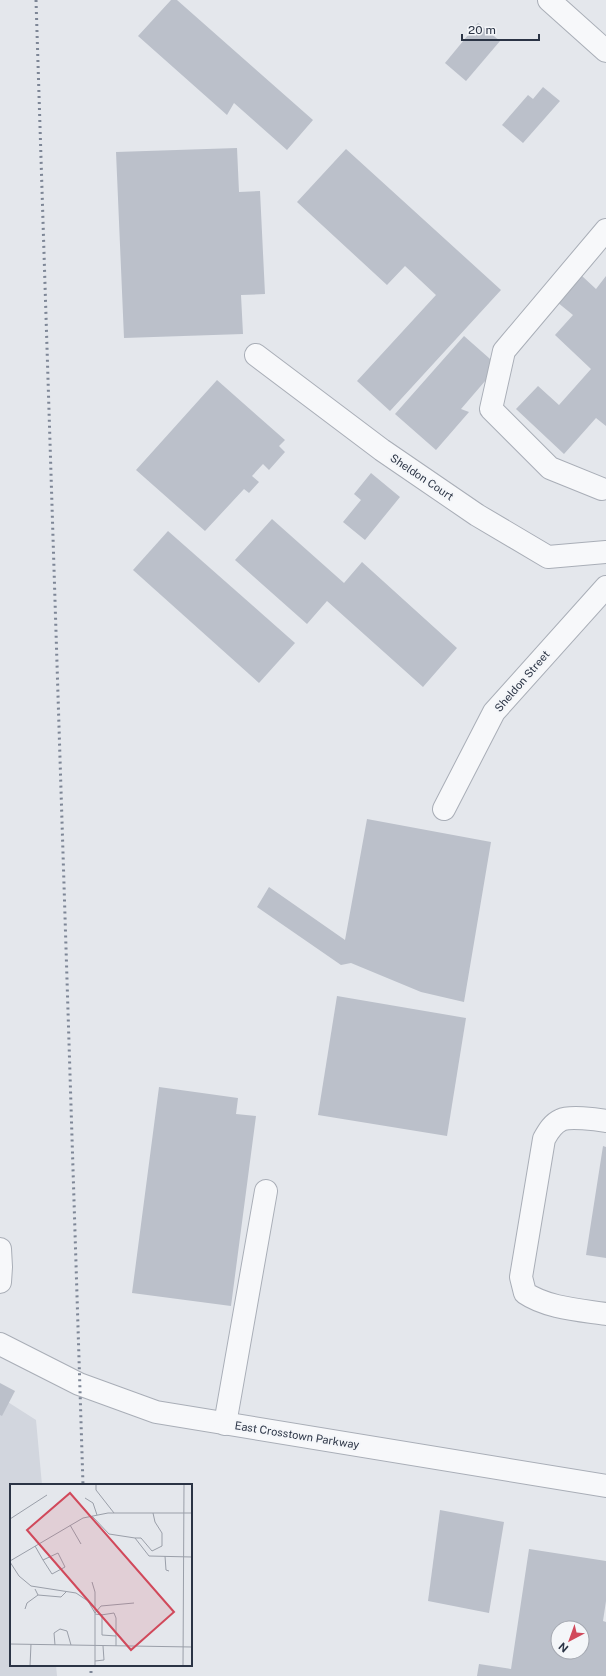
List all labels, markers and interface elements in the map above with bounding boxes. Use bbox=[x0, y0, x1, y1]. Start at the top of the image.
scale bar bbox=[462, 16, 539, 42]
text: 20 m bbox=[468, 23, 496, 37]
street label: Sheldon Court bbox=[388, 451, 456, 503]
street label: Sheldon Street bbox=[492, 648, 552, 714]
street label: East Crosstown Parkway bbox=[234, 1419, 360, 1451]
inset map bbox=[10, 1484, 192, 1666]
north arrow bbox=[550, 1620, 590, 1660]
text: N bbox=[556, 1640, 571, 1655]

